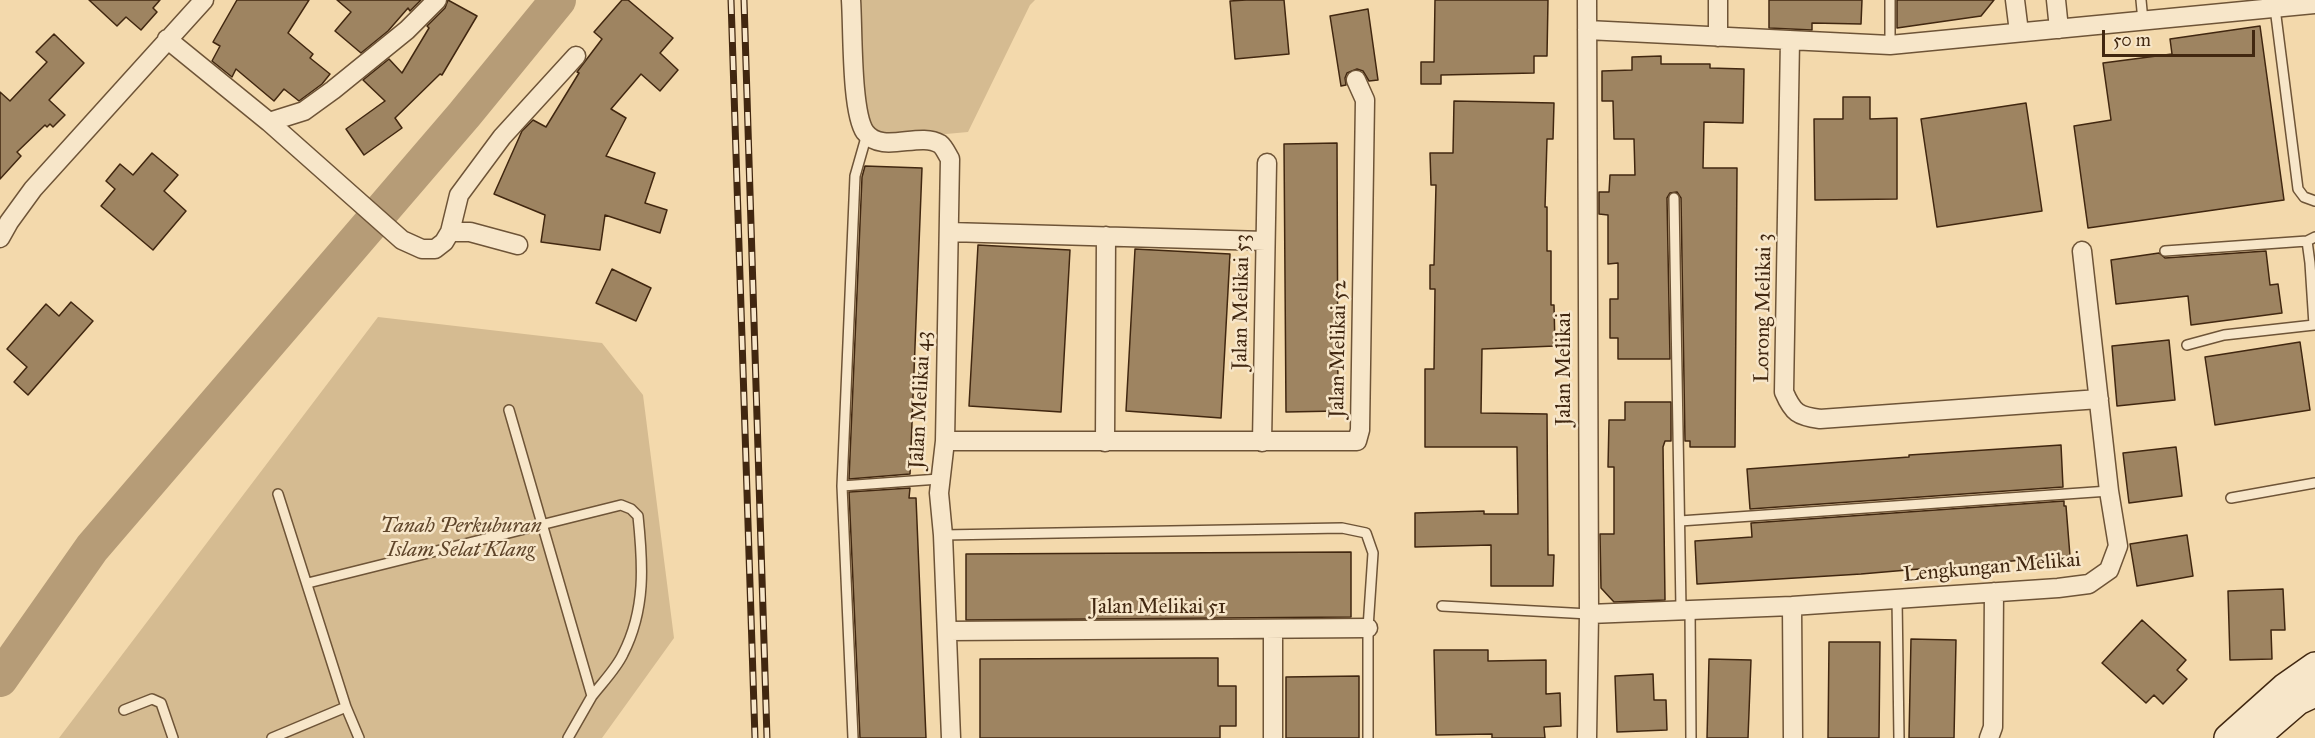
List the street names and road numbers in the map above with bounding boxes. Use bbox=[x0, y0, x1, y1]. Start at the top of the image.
street label: Lorong Melikai 3 bbox=[1750, 233, 1778, 383]
street label: Jalan Melikai 53 bbox=[1228, 234, 1256, 370]
street label: Jalan Melikai 52 bbox=[1325, 280, 1353, 418]
street label: Jalan Melikai bbox=[1552, 312, 1578, 426]
street label: Jalan Melikai 43 bbox=[905, 330, 937, 470]
street label: Lengkungan Melikai bbox=[1902, 548, 2082, 588]
street label: Jalan Melikai 51 bbox=[1090, 595, 1226, 621]

